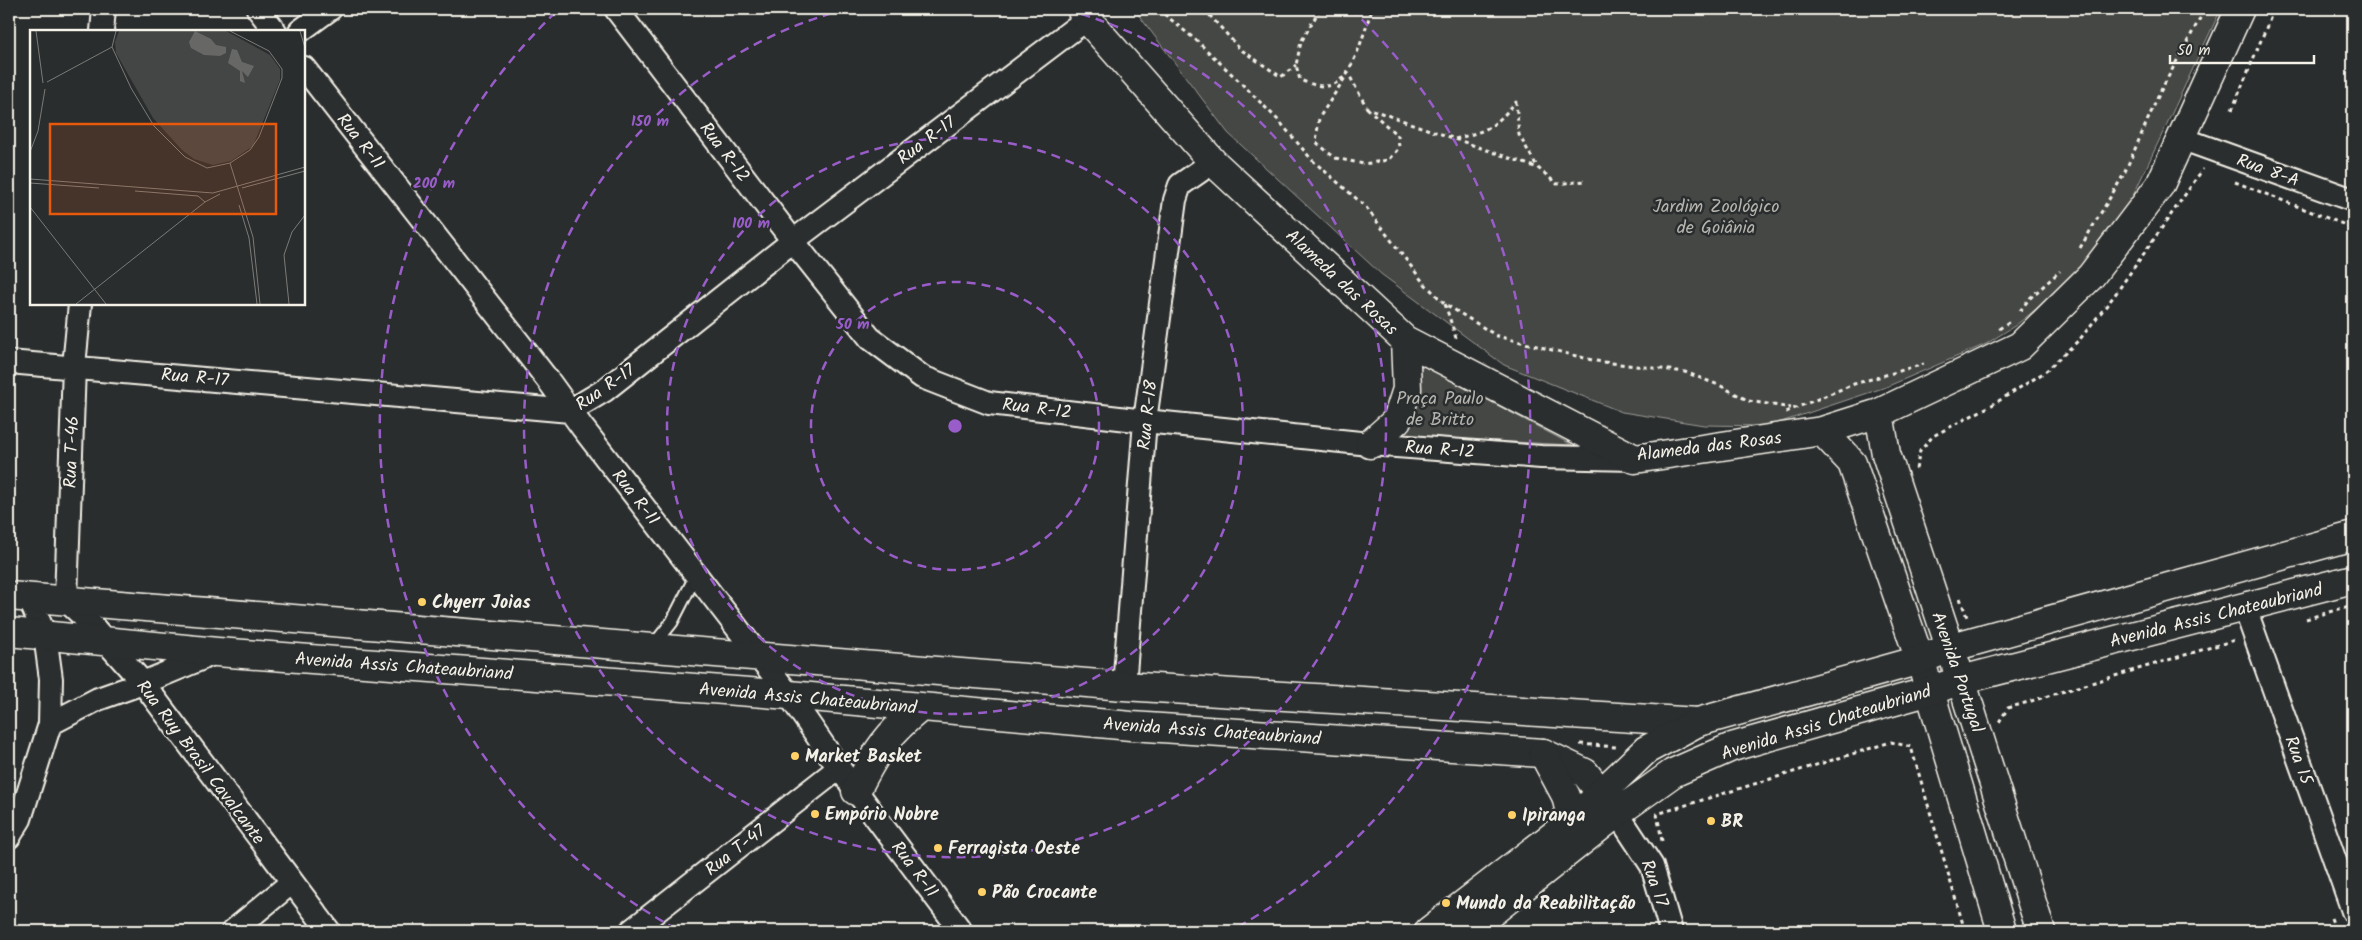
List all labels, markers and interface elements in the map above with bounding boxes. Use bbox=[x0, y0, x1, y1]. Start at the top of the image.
inset map bbox=[30, 30, 305, 305]
scale bar bbox=[2170, 32, 2313, 64]
text: 50 m bbox=[2177, 39, 2211, 63]
street label: Rua R-11 bbox=[328, 107, 391, 176]
street label: Rua R-17 bbox=[891, 109, 963, 173]
text: 150 m bbox=[631, 110, 669, 134]
street label: Rua R-12 bbox=[691, 116, 756, 189]
street label: Rua 8-A bbox=[2232, 147, 2303, 196]
text: 200 m bbox=[413, 172, 455, 196]
park label: Jardim Zoológico de Goiânia bbox=[1653, 193, 1779, 243]
text: 100 m bbox=[732, 212, 770, 236]
street label: Alameda das Rosas bbox=[1278, 223, 1404, 344]
text: 50 m bbox=[835, 313, 870, 337]
street label: Rua R-17 bbox=[570, 357, 642, 419]
street label: Rua R-17 bbox=[160, 361, 230, 396]
street label: Rua R-18 bbox=[1130, 379, 1167, 452]
park label: Praça Paulo de Britto bbox=[1396, 385, 1484, 435]
street label: Rua R-12 bbox=[1000, 391, 1073, 428]
street label: Rua T-46 bbox=[57, 415, 88, 489]
centre of rings bbox=[946, 417, 964, 435]
street label: Alameda das Rosas bbox=[1635, 424, 1784, 471]
street label: Rua R-12 bbox=[1404, 434, 1476, 467]
street label: Rua R-11 bbox=[603, 463, 666, 532]
street label: Avenida Assis Chateaubriand bbox=[2107, 576, 2327, 657]
place label: Chyerr Joias bbox=[432, 589, 531, 618]
marker: Chyerr Joias bbox=[416, 596, 428, 608]
street label: Avenida Portugal bbox=[1922, 608, 1991, 737]
street label: Avenida Assis Chateaubriand bbox=[294, 645, 515, 690]
street label: Rua Ruy Brasil Cavalcante bbox=[128, 674, 272, 851]
street label: Avenida Assis Chateaubriand bbox=[698, 676, 919, 724]
street label: Avenida Assis Chateaubriand bbox=[1718, 677, 1936, 769]
street label: Avenida Assis Chateaubriand bbox=[1102, 710, 1323, 755]
street label: Rua 15 bbox=[2275, 732, 2320, 790]
place label: Market Basket bbox=[805, 743, 922, 772]
marker: Market Basket bbox=[789, 750, 801, 762]
place label: Empório Nobre bbox=[825, 801, 939, 830]
place label: Ipiranga bbox=[1522, 802, 1585, 831]
marker: Empório Nobre bbox=[809, 808, 821, 820]
place label: BR bbox=[1721, 808, 1743, 837]
marker: Ipiranga bbox=[1506, 809, 1518, 821]
marker: BR bbox=[1705, 815, 1717, 827]
street label: Rua T-47 bbox=[699, 817, 773, 884]
street label: Rua R-11 bbox=[883, 835, 945, 905]
place label: Ferragista Oeste bbox=[948, 835, 1080, 864]
marker: Ferragista Oeste bbox=[932, 842, 944, 854]
street label: Rua 17 bbox=[1632, 856, 1676, 912]
place label: Pão Crocante bbox=[992, 879, 1097, 908]
marker: Pão Crocante bbox=[976, 886, 988, 898]
place label: Mundo da Reabilitação bbox=[1456, 890, 1636, 919]
marker: Mundo da Reabilitação bbox=[1440, 897, 1452, 909]

